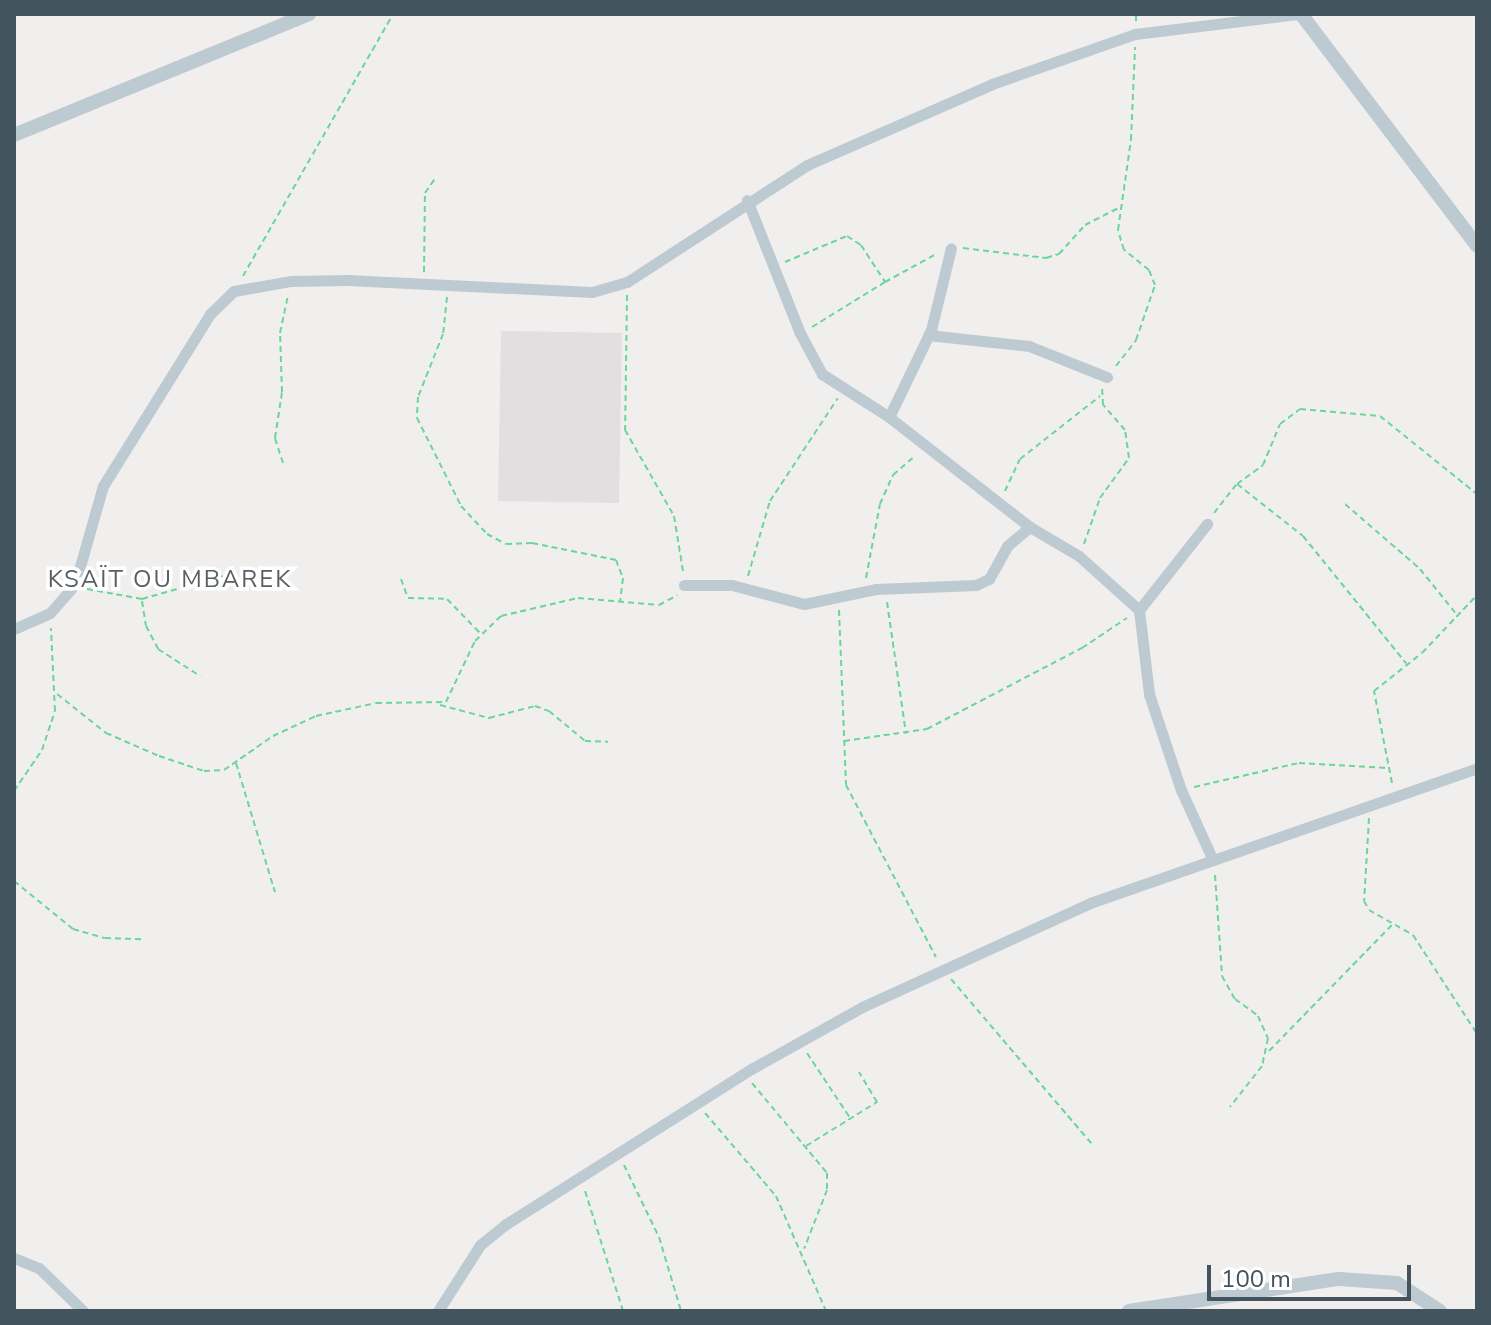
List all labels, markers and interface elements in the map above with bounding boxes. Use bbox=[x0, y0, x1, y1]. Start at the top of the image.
district label: KSAÏT OU MBAREK bbox=[48, 566, 292, 594]
scale bar bbox=[1211, 1249, 1415, 1299]
text: 100 m bbox=[1221, 1263, 1291, 1295]

